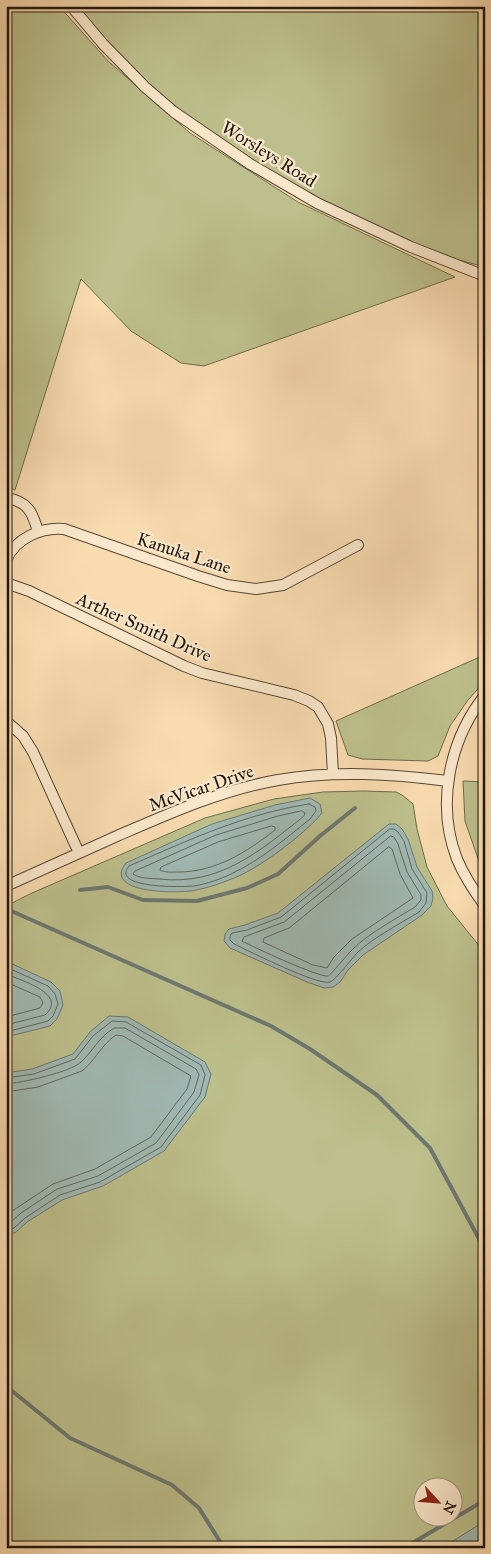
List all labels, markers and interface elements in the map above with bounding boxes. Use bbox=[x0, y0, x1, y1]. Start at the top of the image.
street label: Worsleys Road bbox=[217, 116, 321, 192]
street label: Kanuka Lane bbox=[134, 527, 234, 579]
street label: Arther Smith Drive bbox=[72, 587, 215, 667]
street label: McVicar Drive bbox=[146, 760, 256, 816]
north arrow bbox=[414, 1476, 464, 1526]
text: N bbox=[439, 1498, 459, 1517]

